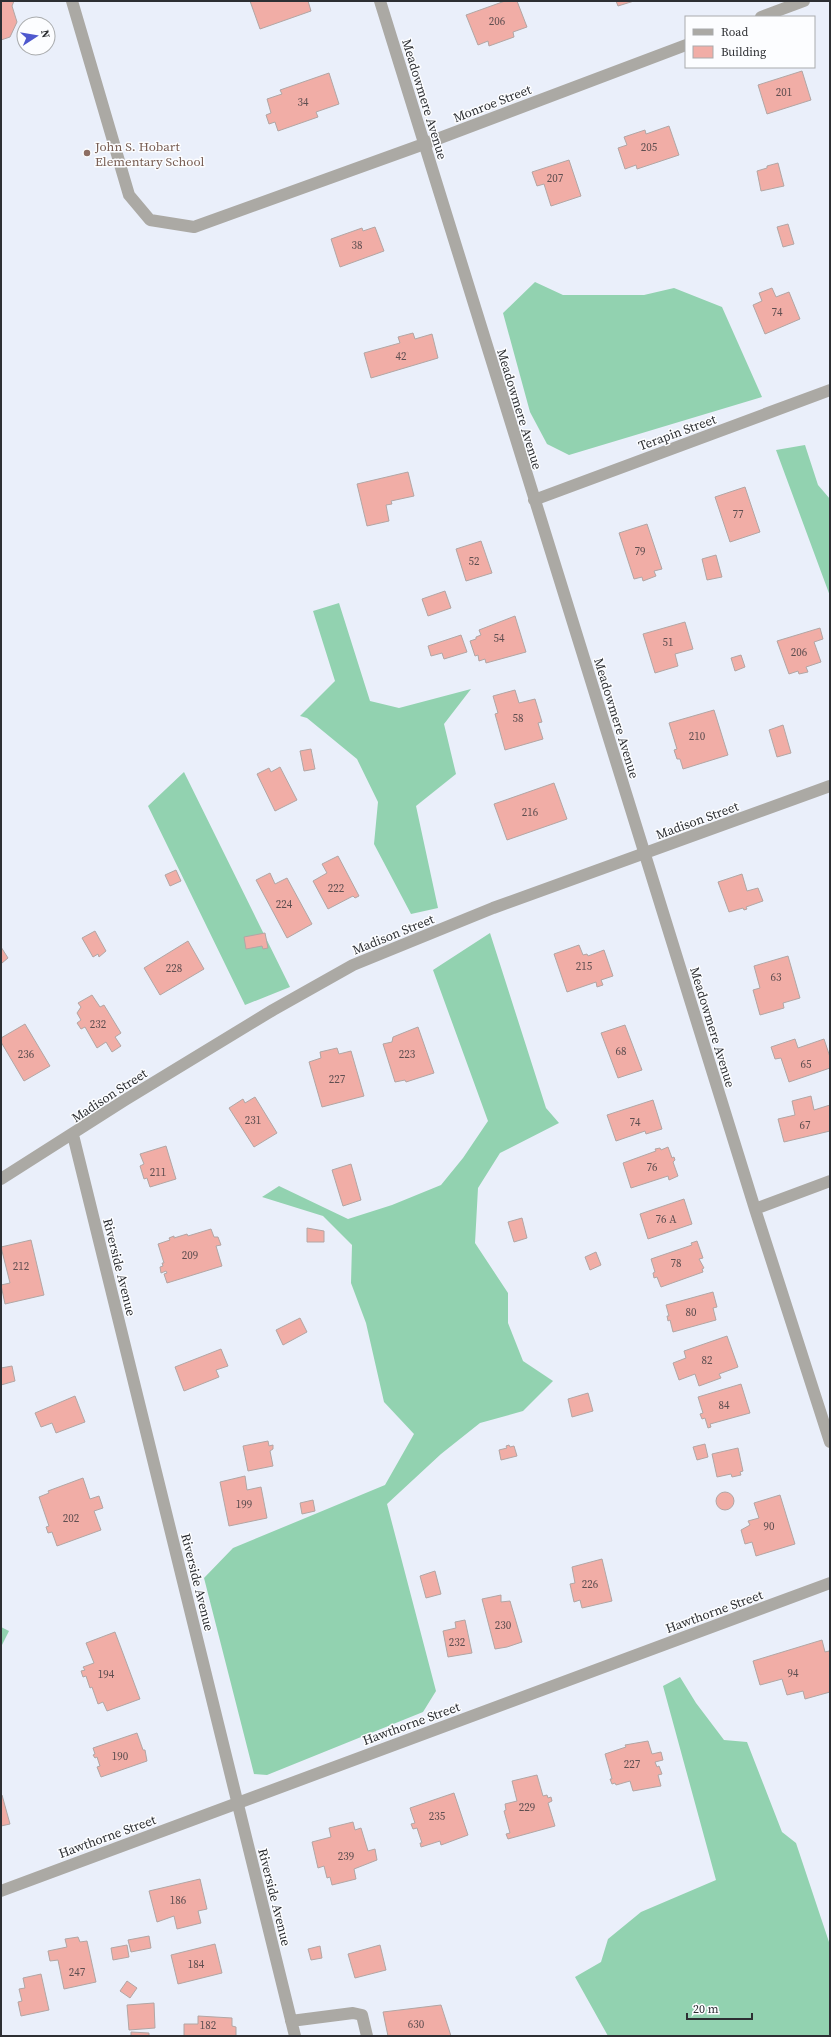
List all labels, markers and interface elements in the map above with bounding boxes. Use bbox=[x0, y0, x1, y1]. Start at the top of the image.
house number: 206 bbox=[489, 14, 506, 29]
north arrow bbox=[16, 16, 56, 56]
legend bbox=[685, 16, 815, 68]
text: Road bbox=[721, 24, 748, 40]
text: N bbox=[37, 29, 53, 40]
street label: Meadowmere Avenue bbox=[398, 37, 451, 162]
text: Building bbox=[721, 44, 766, 60]
street label: Monroe Street bbox=[451, 81, 534, 126]
house number: 201 bbox=[776, 85, 792, 100]
house number: 34 bbox=[298, 95, 309, 110]
place label: John S. Hobart Elementary School bbox=[94, 138, 204, 170]
house number: 205 bbox=[641, 140, 658, 155]
marker: John S. Hobart Elementary School bbox=[82, 148, 92, 158]
house number: 207 bbox=[547, 171, 564, 186]
house number: 38 bbox=[352, 238, 363, 253]
house number: 74 bbox=[772, 305, 783, 320]
street label: Meadowmere Avenue bbox=[493, 347, 546, 472]
house number: 42 bbox=[396, 349, 407, 364]
street label: Terapin Street bbox=[636, 410, 719, 454]
house number: 77 bbox=[733, 507, 744, 522]
house number: 79 bbox=[635, 544, 646, 559]
house number: 52 bbox=[469, 554, 480, 569]
house number: 54 bbox=[494, 631, 505, 646]
house number: 51 bbox=[663, 635, 674, 650]
house number: 206 bbox=[791, 645, 808, 660]
street label: Meadowmere Avenue bbox=[590, 656, 643, 781]
house number: 58 bbox=[513, 711, 524, 726]
house number: 210 bbox=[689, 729, 706, 744]
street label: Madison Street bbox=[654, 797, 742, 843]
house number: 216 bbox=[522, 805, 539, 820]
house number: 222 bbox=[328, 881, 345, 896]
house number: 224 bbox=[276, 897, 293, 912]
street label: Madison Street bbox=[350, 910, 437, 959]
house number: 215 bbox=[576, 959, 593, 974]
house number: 228 bbox=[166, 961, 182, 976]
street label: Meadowmere Avenue bbox=[686, 965, 739, 1090]
house number: 63 bbox=[771, 970, 782, 985]
house number: 232 bbox=[90, 1017, 107, 1032]
house number: 68 bbox=[616, 1044, 627, 1059]
house number: 236 bbox=[18, 1047, 35, 1062]
house number: 223 bbox=[399, 1047, 416, 1062]
house number: 65 bbox=[801, 1057, 812, 1072]
street label: Madison Street bbox=[68, 1064, 151, 1126]
house number: 227 bbox=[329, 1072, 346, 1087]
house number: 231 bbox=[245, 1113, 261, 1128]
house number: 74 bbox=[630, 1115, 641, 1130]
house number: 67 bbox=[800, 1118, 811, 1133]
house number: 76 bbox=[647, 1160, 658, 1175]
house number: 211 bbox=[150, 1165, 166, 1180]
house number: 76 A bbox=[656, 1212, 677, 1227]
street label: Riverside Avenue bbox=[99, 1217, 140, 1318]
house number: 209 bbox=[182, 1248, 198, 1263]
house number: 78 bbox=[671, 1256, 682, 1271]
house number: 212 bbox=[13, 1259, 30, 1274]
house number: 80 bbox=[686, 1305, 697, 1320]
house number: 82 bbox=[702, 1353, 713, 1368]
house number: 84 bbox=[719, 1398, 730, 1413]
house number: 199 bbox=[236, 1497, 252, 1512]
house number: 202 bbox=[63, 1511, 80, 1526]
house number: 90 bbox=[764, 1519, 775, 1534]
street label: Riverside Avenue bbox=[177, 1532, 218, 1633]
house number: 226 bbox=[582, 1577, 599, 1592]
street label: Hawthorne Street bbox=[663, 1586, 766, 1637]
house number: 230 bbox=[495, 1618, 512, 1633]
house number: 232 bbox=[449, 1635, 466, 1650]
house number: 94 bbox=[788, 1666, 799, 1681]
house number: 194 bbox=[98, 1667, 115, 1682]
street label: Hawthorne Street bbox=[360, 1698, 463, 1749]
house number: 190 bbox=[112, 1749, 129, 1764]
house number: 227 bbox=[624, 1757, 641, 1772]
house number: 229 bbox=[519, 1800, 535, 1815]
house number: 235 bbox=[429, 1809, 446, 1824]
street label: Hawthorne Street bbox=[56, 1811, 159, 1862]
street label: Riverside Avenue bbox=[254, 1847, 295, 1948]
house number: 239 bbox=[338, 1849, 354, 1864]
house number: 186 bbox=[170, 1893, 187, 1908]
house number: 184 bbox=[188, 1957, 205, 1972]
house number: 247 bbox=[69, 1965, 86, 1980]
scale bar bbox=[687, 1995, 752, 2021]
text: 20 m bbox=[693, 2001, 719, 2017]
house number: 630 bbox=[408, 2017, 425, 2032]
house number: 182 bbox=[200, 2018, 217, 2033]

